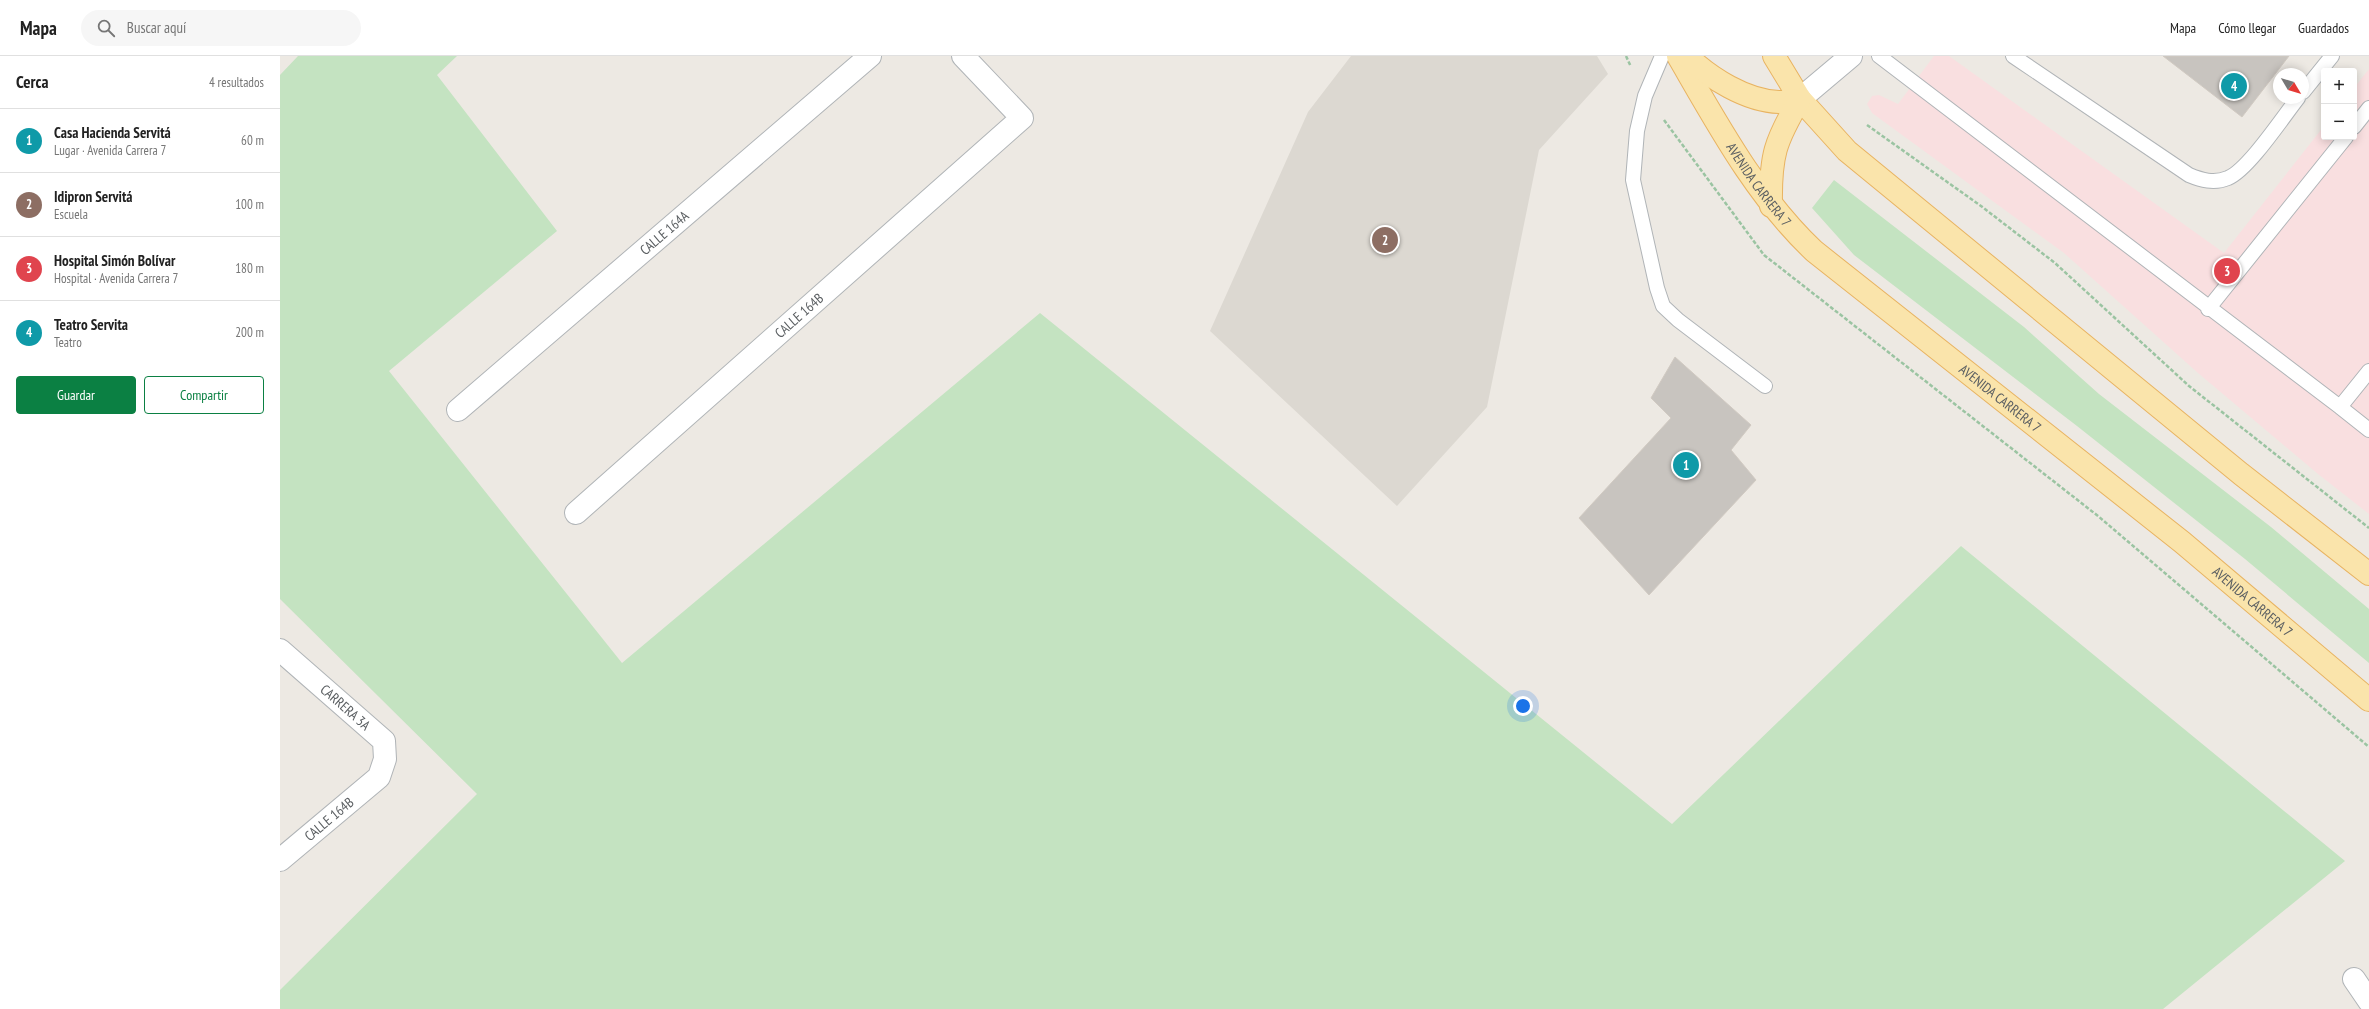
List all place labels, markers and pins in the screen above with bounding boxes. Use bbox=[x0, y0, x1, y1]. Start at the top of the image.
pin: 4 bbox=[2221, 71, 2247, 101]
pin: 2 bbox=[1372, 225, 1398, 255]
pin: 3 bbox=[2214, 256, 2240, 286]
pin: 1 bbox=[1673, 450, 1699, 480]

